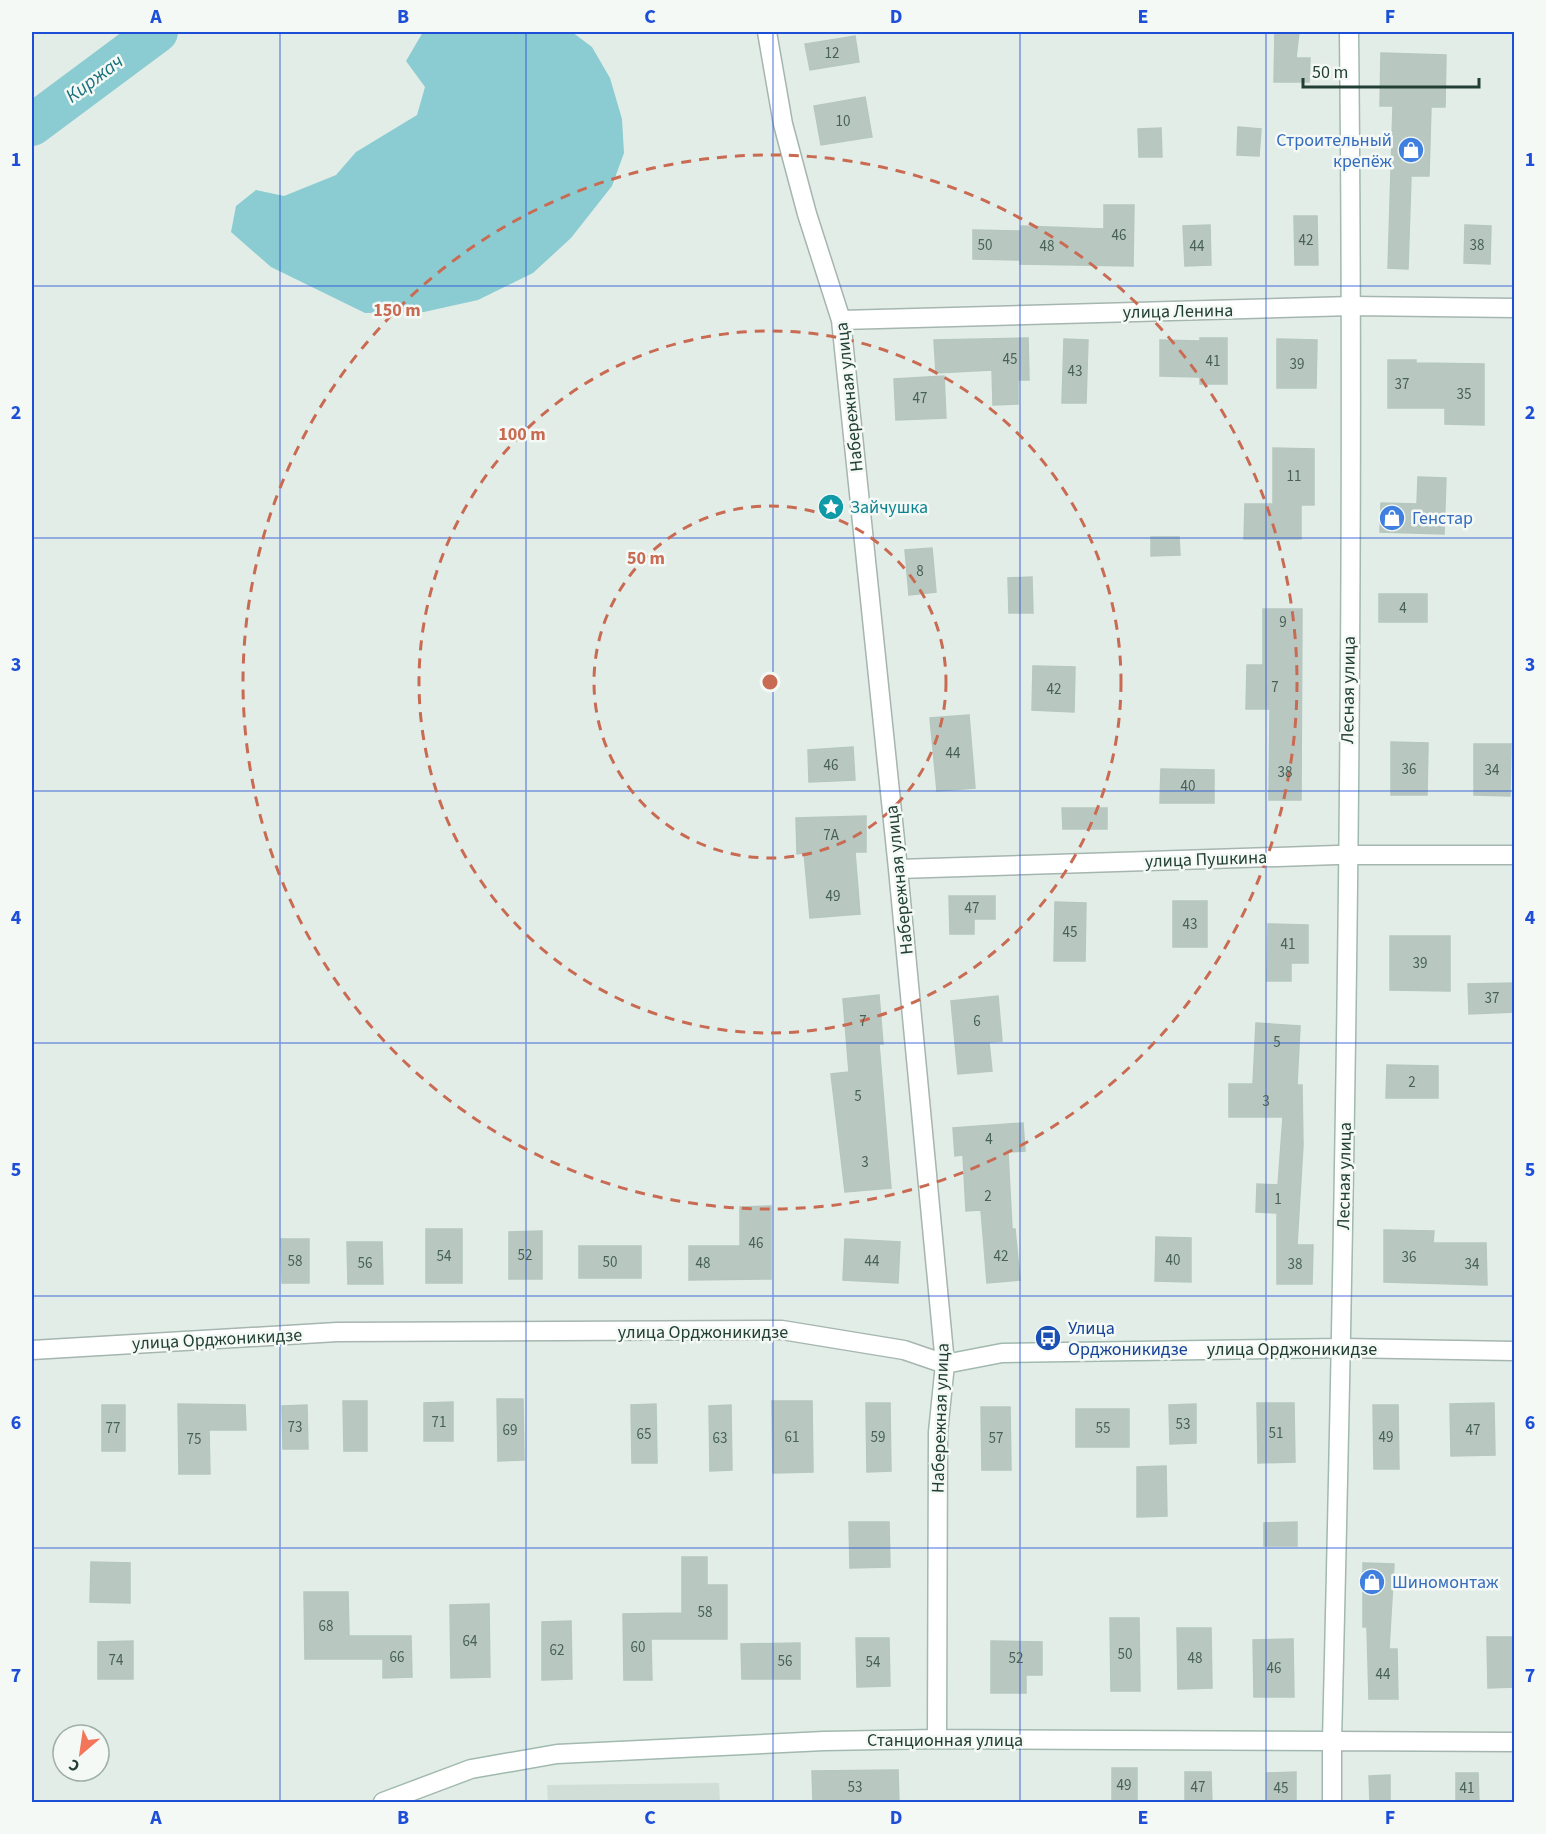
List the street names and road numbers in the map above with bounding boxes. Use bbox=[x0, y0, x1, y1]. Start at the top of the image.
street label: улица Ленина bbox=[1123, 298, 1233, 325]
street label: Набережная улица bbox=[829, 321, 870, 473]
street label: Лесная улица bbox=[1335, 636, 1362, 744]
street label: Набережная улица bbox=[879, 804, 920, 956]
street label: улица Пушкина bbox=[1144, 845, 1268, 874]
street label: Лесная улица bbox=[1331, 1122, 1358, 1230]
street label: улица Орджоникидзе bbox=[618, 1320, 788, 1345]
street label: улица Орджоникидзе bbox=[131, 1323, 303, 1356]
street label: улица Орджоникидзе bbox=[1207, 1337, 1377, 1362]
street label: Набережная улица bbox=[925, 1343, 956, 1493]
street label: Станционная улица bbox=[867, 1728, 1023, 1753]

